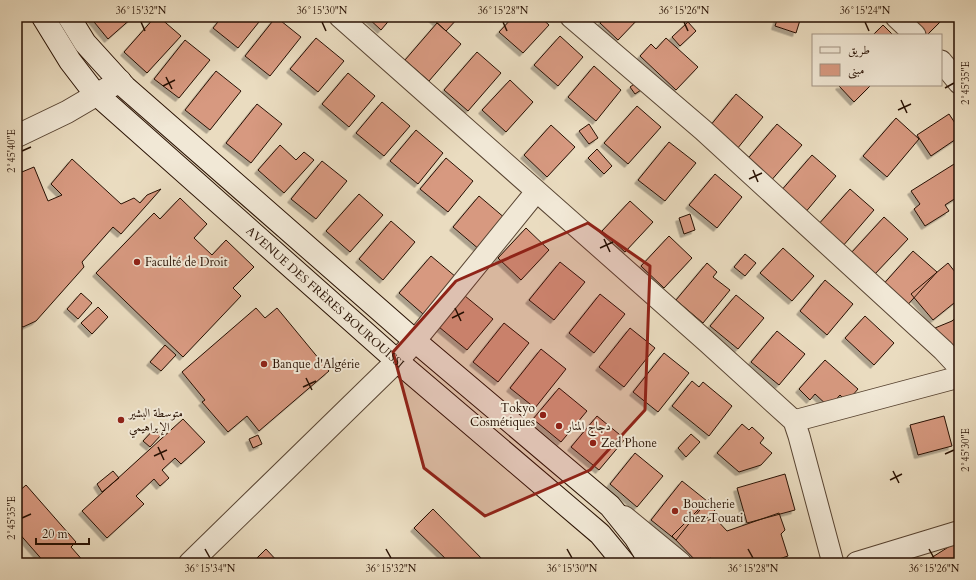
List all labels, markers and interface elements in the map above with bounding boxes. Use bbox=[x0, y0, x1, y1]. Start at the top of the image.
text: 36°15'32"N bbox=[116, 4, 167, 18]
text: 36°15'30"N bbox=[297, 4, 348, 18]
text: 36°15'28"N bbox=[478, 4, 529, 18]
text: 36°15'26"N bbox=[659, 4, 710, 18]
text: 36°15'24"N bbox=[840, 4, 891, 18]
legend bbox=[812, 34, 942, 86]
text: طريق bbox=[848, 42, 870, 58]
text: 2°45'35"E bbox=[959, 61, 973, 105]
text: مبنى bbox=[848, 62, 864, 79]
text: 2°45'40"E bbox=[5, 129, 19, 173]
street label: AVENUE DES FRÈRES BOUROUISSI bbox=[243, 223, 408, 372]
place label: Faculté de Droit bbox=[145, 254, 228, 270]
marker: Faculté de Droit bbox=[132, 257, 142, 267]
place label: Banque d'Algérie bbox=[272, 356, 360, 372]
marker: Banque d'Algérie bbox=[259, 359, 269, 369]
place label: Tokyo Cosmétiques bbox=[470, 400, 536, 430]
place label: متوسطة البشير الإبراهيمي bbox=[127, 405, 183, 439]
marker: Tokyo Cosmétiques bbox=[538, 410, 548, 420]
marker: متوسطة البشير الإبراهيمي bbox=[116, 415, 126, 425]
place label: دجاج المنار bbox=[566, 418, 611, 437]
marker: دجاج المنار bbox=[554, 421, 564, 431]
text: 2°45'30"E bbox=[959, 428, 973, 472]
place label: Zed Phone bbox=[601, 435, 657, 451]
marker: Zed Phone bbox=[588, 438, 598, 448]
text: 2°45'35"E bbox=[5, 496, 19, 540]
place label: Boucherie chez Touati bbox=[683, 496, 744, 526]
marker: Boucherie chez Touati bbox=[670, 506, 680, 516]
scale bar bbox=[36, 520, 89, 546]
text: 20 m bbox=[42, 526, 69, 542]
text: 36°15'34"N bbox=[185, 562, 236, 576]
text: 36°15'32"N bbox=[366, 562, 417, 576]
text: 36°15'30"N bbox=[547, 562, 598, 576]
text: 36°15'28"N bbox=[728, 562, 779, 576]
text: 36°15'26"N bbox=[909, 562, 960, 576]

